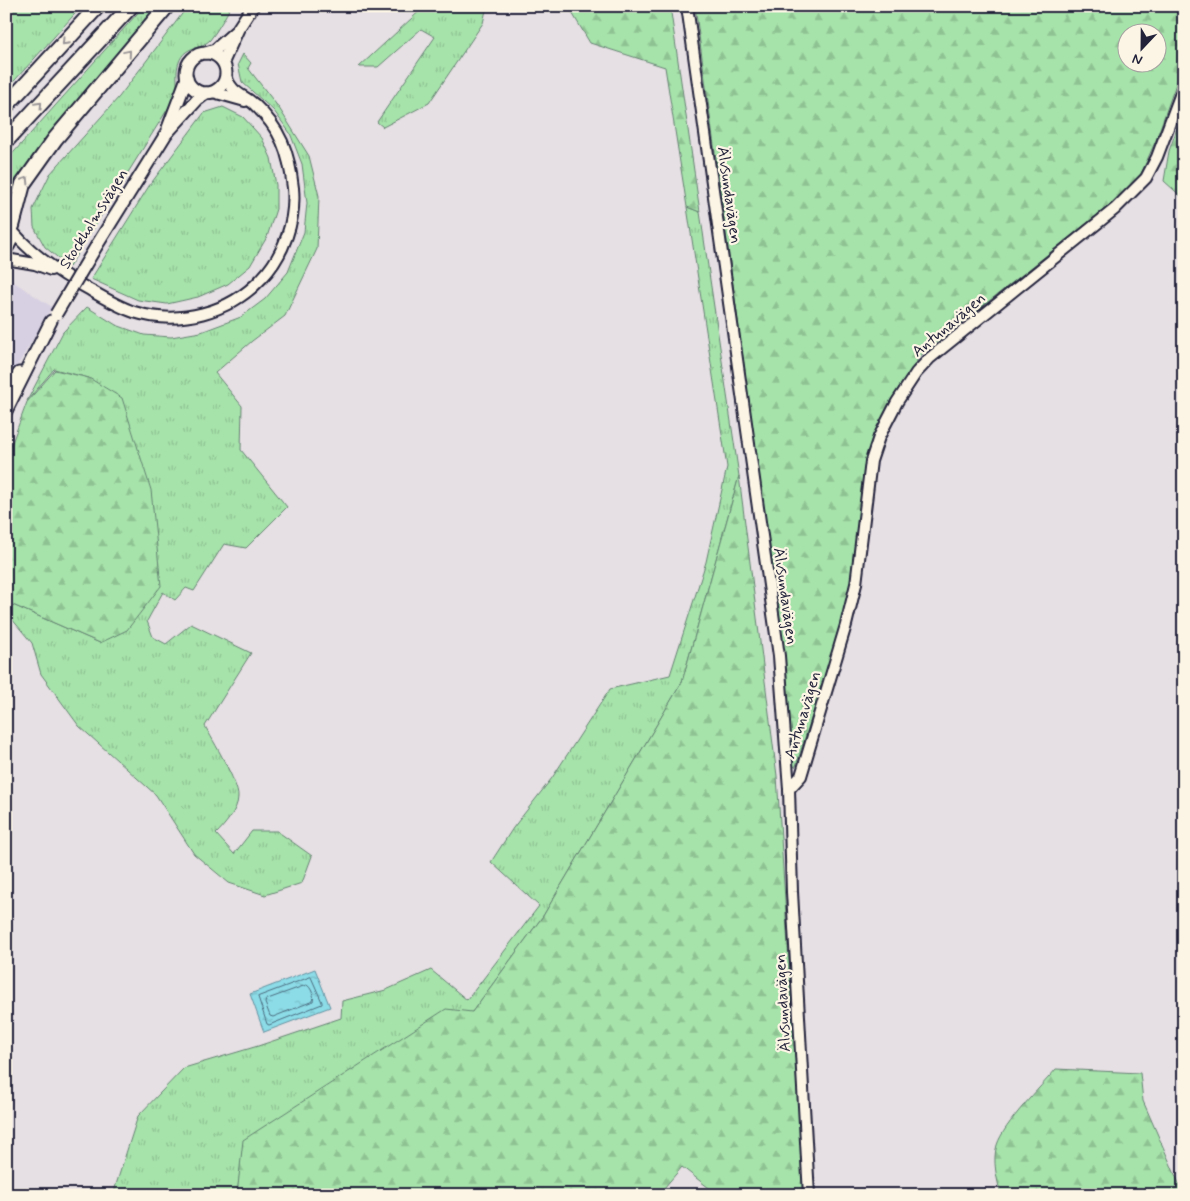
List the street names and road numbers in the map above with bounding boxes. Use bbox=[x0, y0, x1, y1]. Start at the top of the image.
street label: Älvsundavägen bbox=[712, 145, 746, 245]
street label: Stockholmsvägen bbox=[55, 165, 133, 273]
street label: Antunavägen bbox=[908, 288, 990, 362]
street label: Älvsundavägen bbox=[768, 546, 802, 646]
street label: Antunavägen bbox=[780, 669, 826, 761]
street label: Älvsundavägen bbox=[770, 954, 796, 1052]

